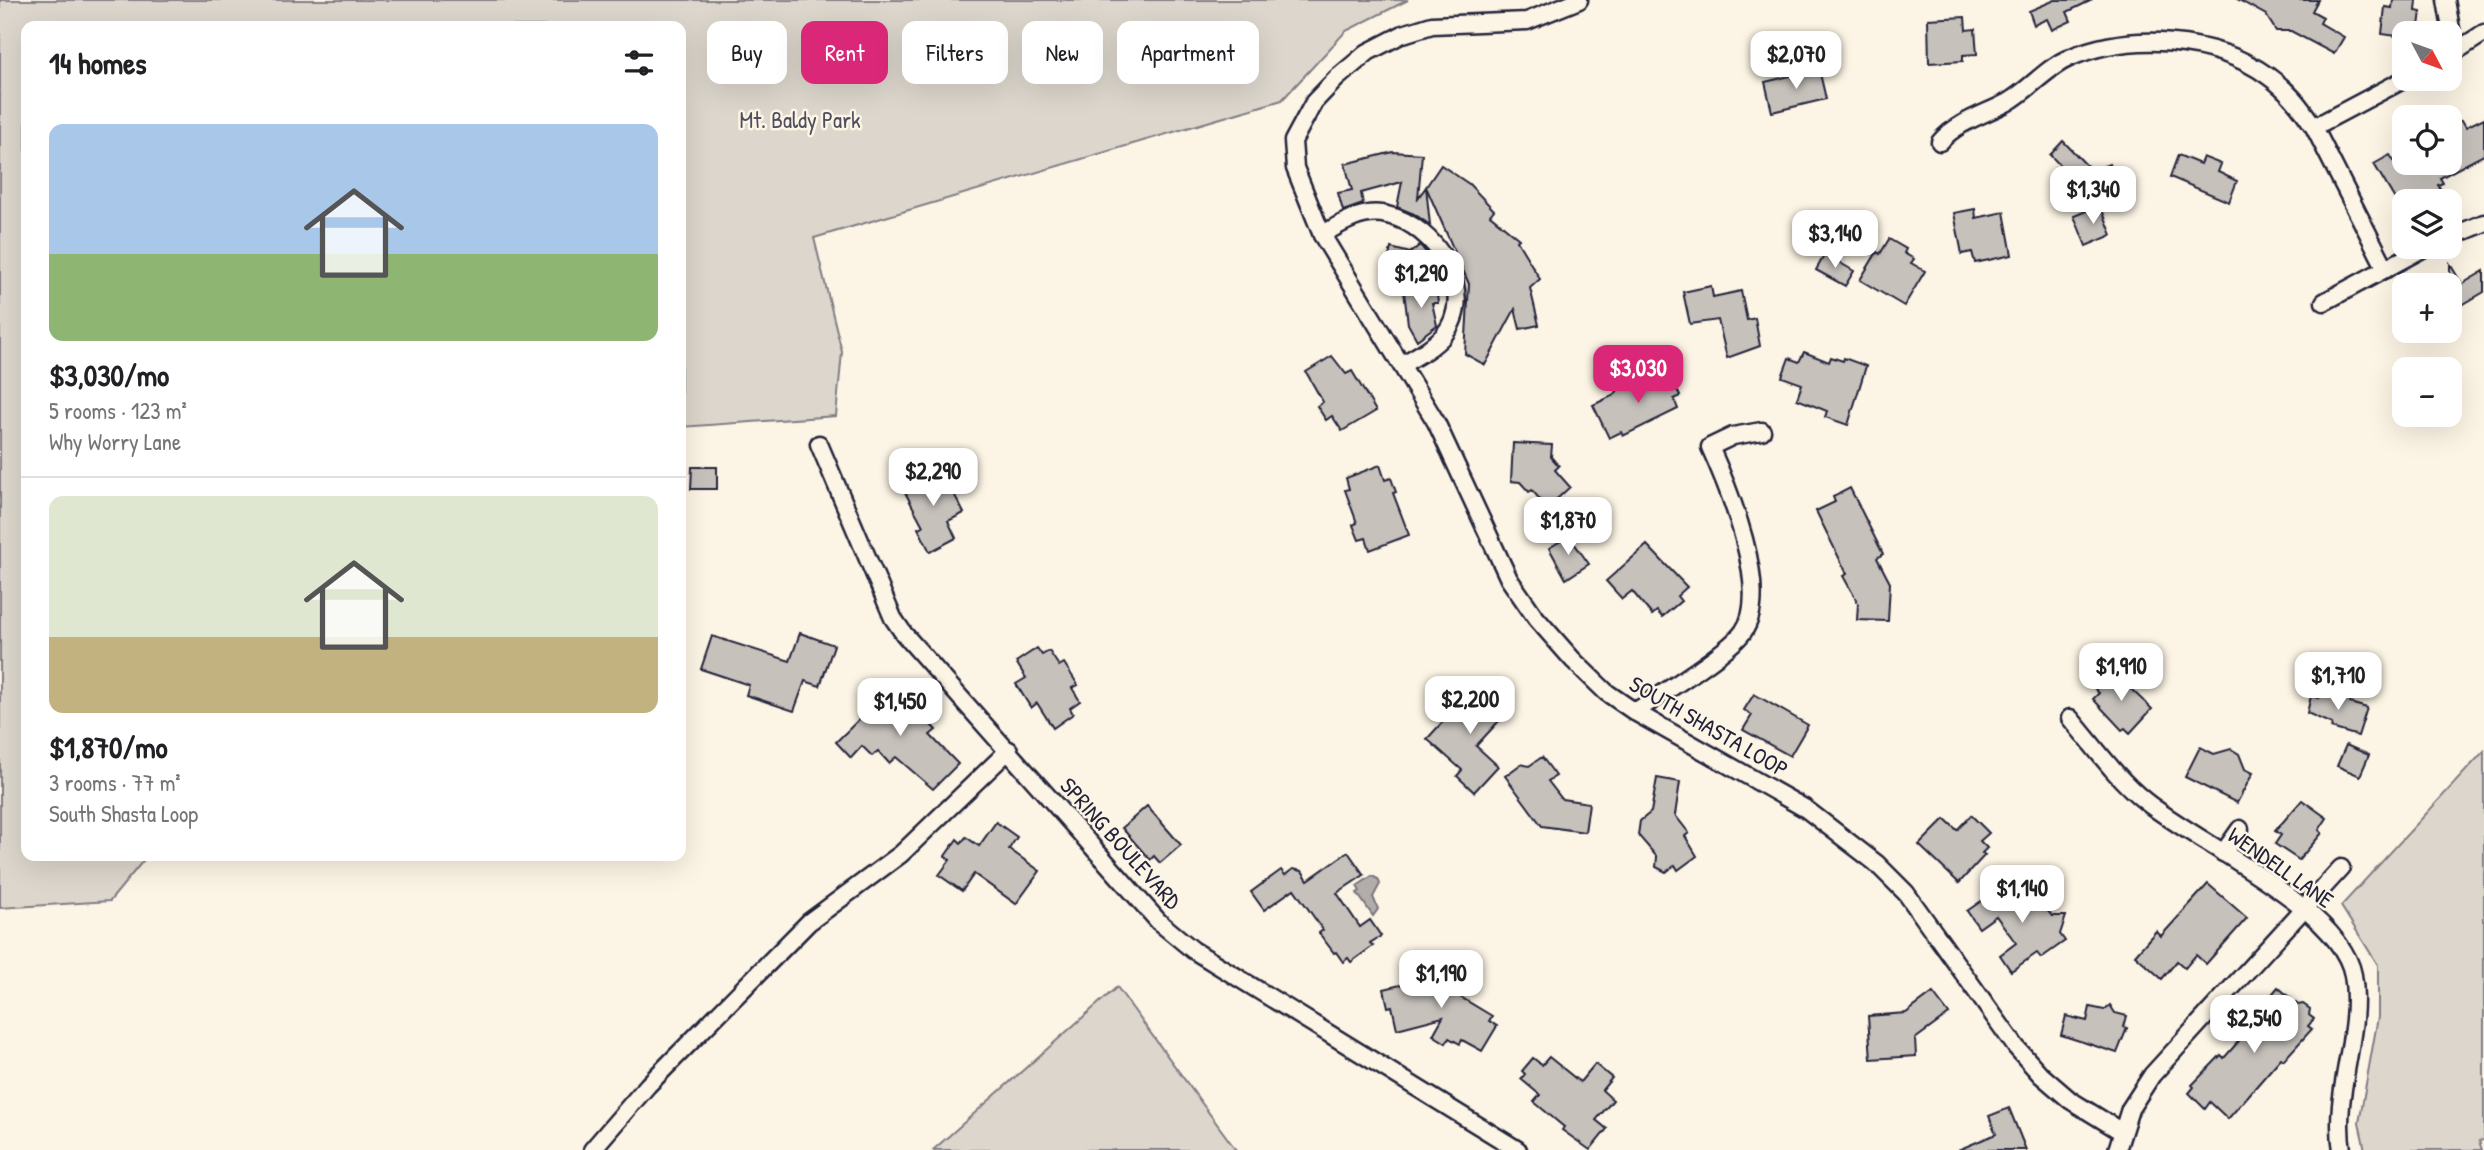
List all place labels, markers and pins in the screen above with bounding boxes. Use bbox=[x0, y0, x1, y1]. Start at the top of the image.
pin: $2,070 bbox=[1739, 32, 1853, 91]
pin: $1,340 bbox=[2036, 166, 2150, 226]
pin: $3,140 bbox=[1778, 210, 1892, 270]
pin: $1,290 bbox=[1364, 250, 1478, 310]
pin: $3,030 bbox=[1581, 346, 1695, 405]
pin: $2,290 bbox=[876, 448, 990, 508]
pin: $1,870 bbox=[1511, 498, 1625, 557]
pin: $1,910 bbox=[2064, 644, 2178, 703]
pin: $1,710 bbox=[2281, 652, 2395, 712]
pin: $2,200 bbox=[1413, 676, 1527, 736]
pin: $1,450 bbox=[843, 678, 957, 738]
pin: $1,140 bbox=[1965, 866, 2079, 925]
pin: $1,190 bbox=[1384, 950, 1498, 1010]
pin: $2,540 bbox=[2197, 996, 2311, 1055]

